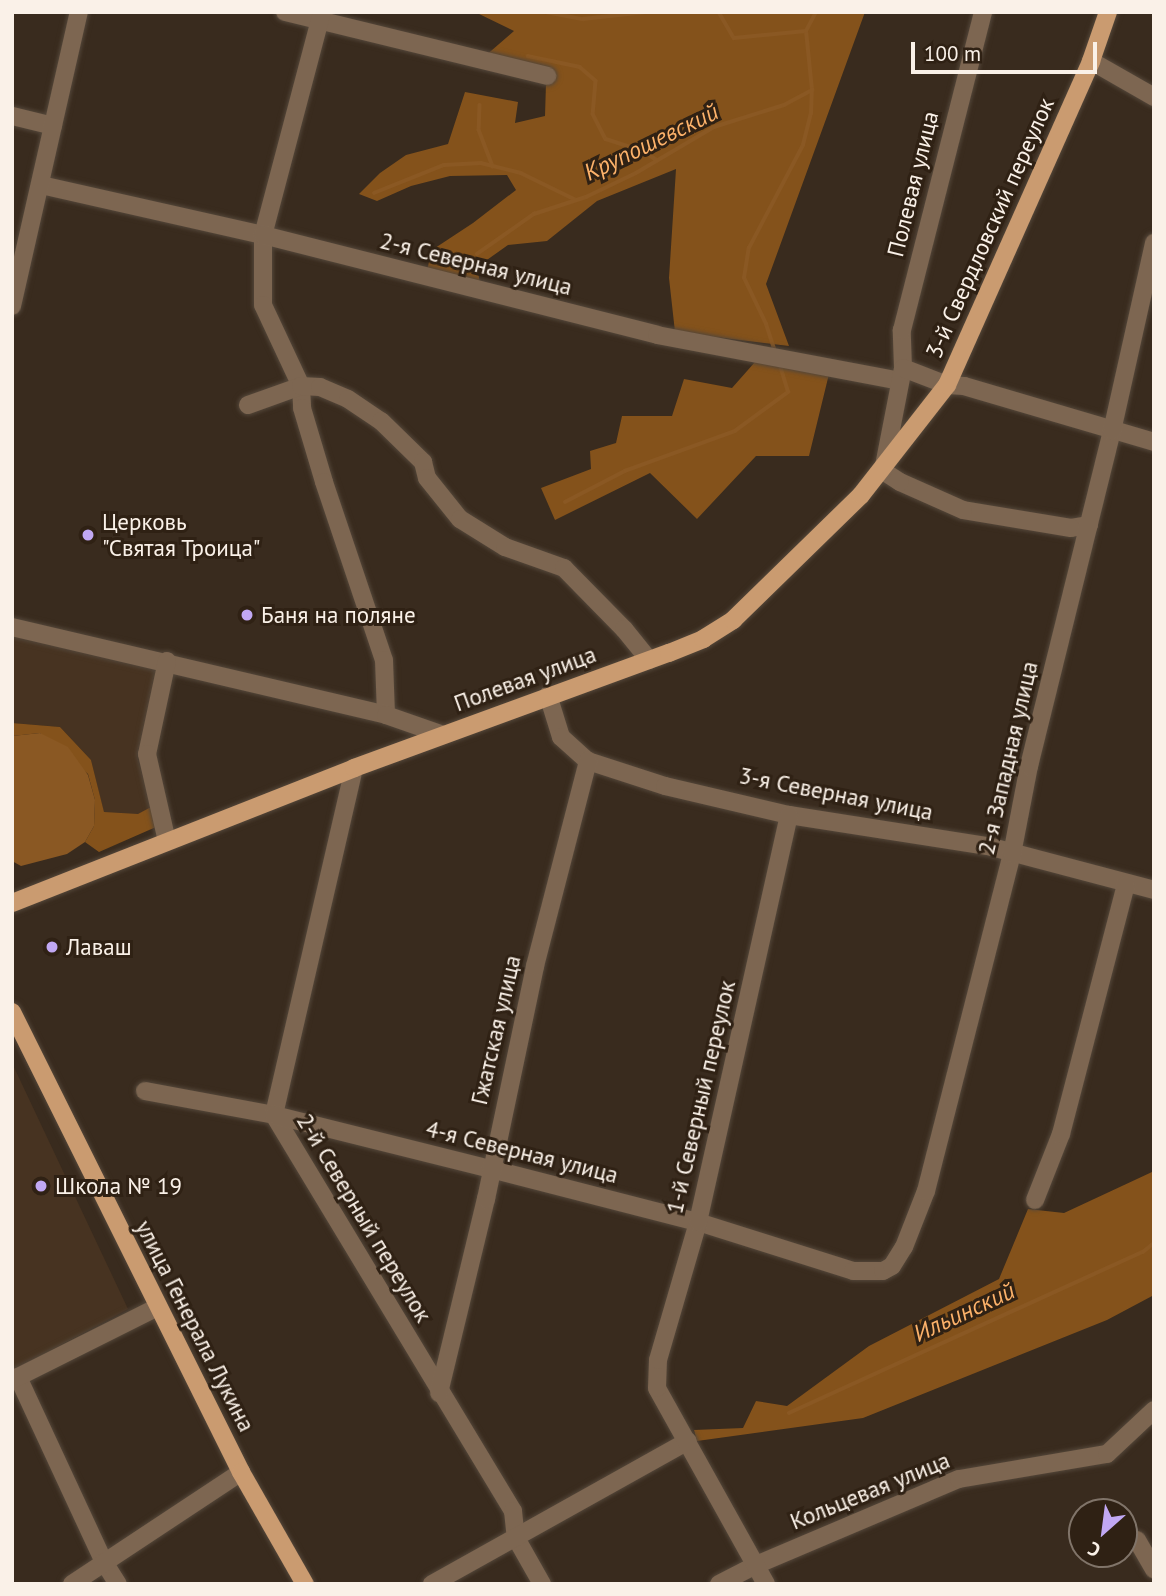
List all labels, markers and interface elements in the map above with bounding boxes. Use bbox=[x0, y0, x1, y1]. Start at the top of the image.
scale bar bbox=[914, 28, 1100, 72]
text: 100 m bbox=[924, 40, 981, 67]
street label: 3-й Свердловский переулок bbox=[920, 93, 1060, 363]
water label: Крупошевский bbox=[579, 97, 723, 187]
street label: Полевая улица bbox=[882, 108, 944, 260]
street label: 2-я Северная улица bbox=[377, 227, 575, 301]
place label: Церковь "Святая Троица" bbox=[102, 508, 261, 562]
marker: Церковь "Святая Троица" bbox=[80, 527, 96, 543]
place label: Баня на поляне bbox=[261, 601, 416, 629]
marker: Баня на поляне bbox=[239, 607, 255, 623]
street label: Полевая улица bbox=[450, 641, 600, 717]
street label: 2-я Западная улица bbox=[972, 659, 1044, 857]
street label: 3-я Северная улица bbox=[737, 762, 935, 826]
place label: Лаваш bbox=[66, 933, 132, 961]
marker: Лаваш bbox=[44, 939, 60, 955]
street label: Гжатская улица bbox=[465, 953, 527, 1107]
street label: 1-й Северный переулок bbox=[661, 978, 741, 1216]
street label: 2-й Северный переулок bbox=[291, 1109, 437, 1327]
street label: 4-я Северная улица bbox=[423, 1115, 621, 1189]
place label: Школа № 19 bbox=[55, 1172, 182, 1200]
marker: Школа № 19 bbox=[33, 1178, 49, 1194]
street label: улица Генерала Лукина bbox=[130, 1216, 260, 1436]
water label: Ильинский bbox=[909, 1276, 1019, 1348]
street label: Кольцевая улица bbox=[786, 1446, 954, 1536]
north arrow bbox=[1068, 1498, 1138, 1568]
text: С bbox=[1084, 1537, 1104, 1563]

